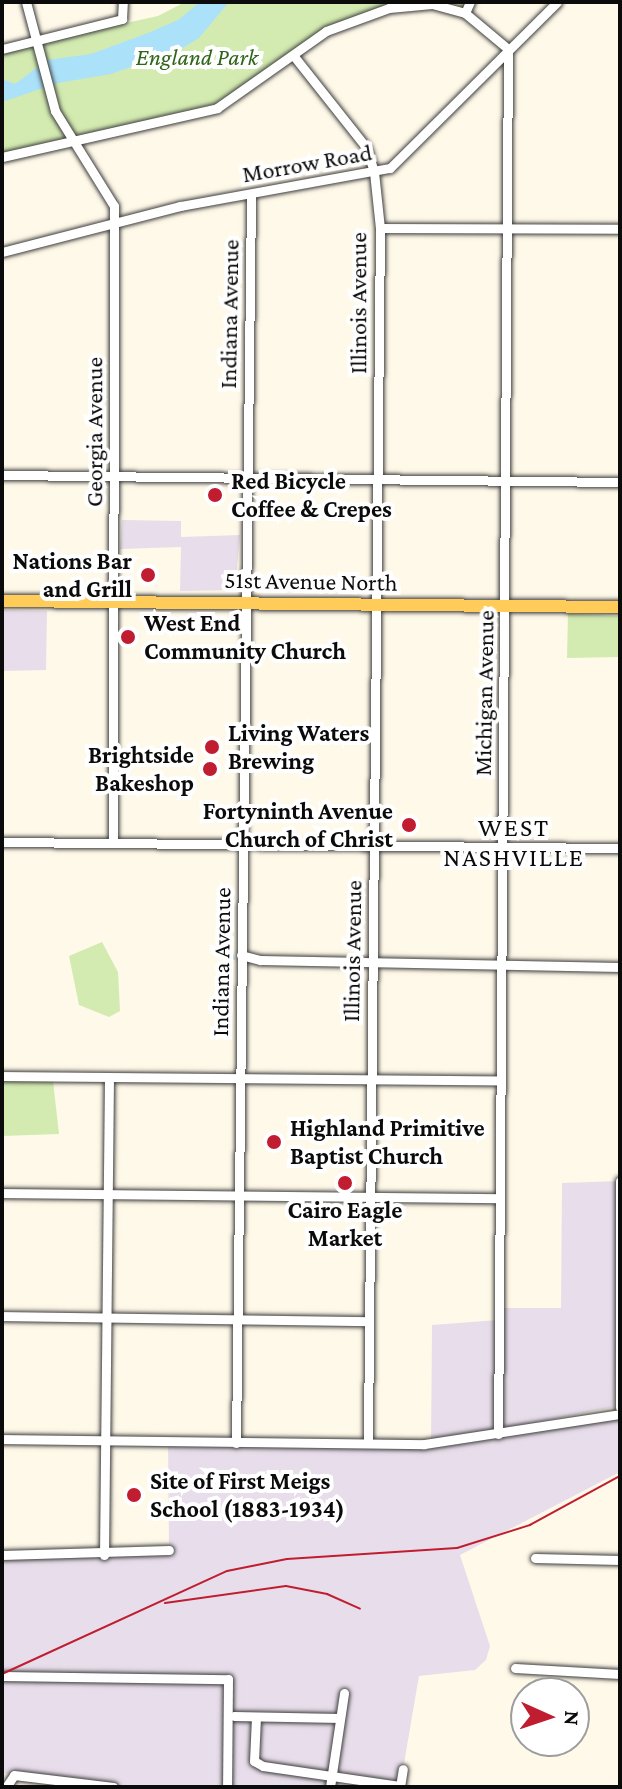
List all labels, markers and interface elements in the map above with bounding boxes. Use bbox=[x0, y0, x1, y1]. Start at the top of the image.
park label: England Park bbox=[136, 43, 258, 71]
street label: Morrow Road bbox=[240, 137, 374, 189]
street label: Illinois Avenue bbox=[344, 232, 372, 374]
street label: Indiana Avenue bbox=[213, 239, 245, 389]
street label: Georgia Avenue bbox=[80, 357, 108, 507]
place label: Red Bicycle Coffee & Crepes bbox=[231, 467, 392, 523]
marker: Red Bicycle Coffee & Crepes bbox=[206, 486, 224, 504]
place label: Nations Bar and Grill bbox=[13, 547, 132, 603]
street label: 51st Avenue North bbox=[224, 565, 398, 597]
marker: Nations Bar and Grill bbox=[139, 566, 157, 584]
place label: West End Community Church bbox=[144, 609, 346, 665]
street label: Michigan Avenue bbox=[468, 610, 500, 776]
marker: West End Community Church bbox=[119, 628, 137, 646]
place label: Living Waters Brewing bbox=[228, 719, 369, 775]
marker: Living Waters Brewing bbox=[203, 738, 221, 756]
place label: Brightside Bakeshop bbox=[88, 741, 194, 797]
marker: Brightside Bakeshop bbox=[201, 760, 219, 778]
place label: Fortyninth Avenue Church of Christ bbox=[203, 797, 393, 853]
district label: WEST NASHVILLE bbox=[443, 812, 585, 874]
marker: Fortyninth Avenue Church of Christ bbox=[400, 816, 418, 834]
street label: Illinois Avenue bbox=[336, 880, 368, 1022]
street label: Indiana Avenue bbox=[205, 887, 237, 1037]
place label: Highland Primitive Baptist Church bbox=[290, 1114, 485, 1170]
marker: Highland Primitive Baptist Church bbox=[265, 1133, 283, 1151]
marker: Cairo Eagle Market bbox=[336, 1174, 354, 1192]
place label: Cairo Eagle Market bbox=[288, 1196, 402, 1252]
place label: Site of First Meigs School (1883-1934) bbox=[150, 1467, 345, 1523]
marker: Site of First Meigs School (1883-1934) bbox=[125, 1486, 143, 1504]
north arrow bbox=[510, 1677, 590, 1757]
text: N bbox=[560, 1710, 585, 1726]

